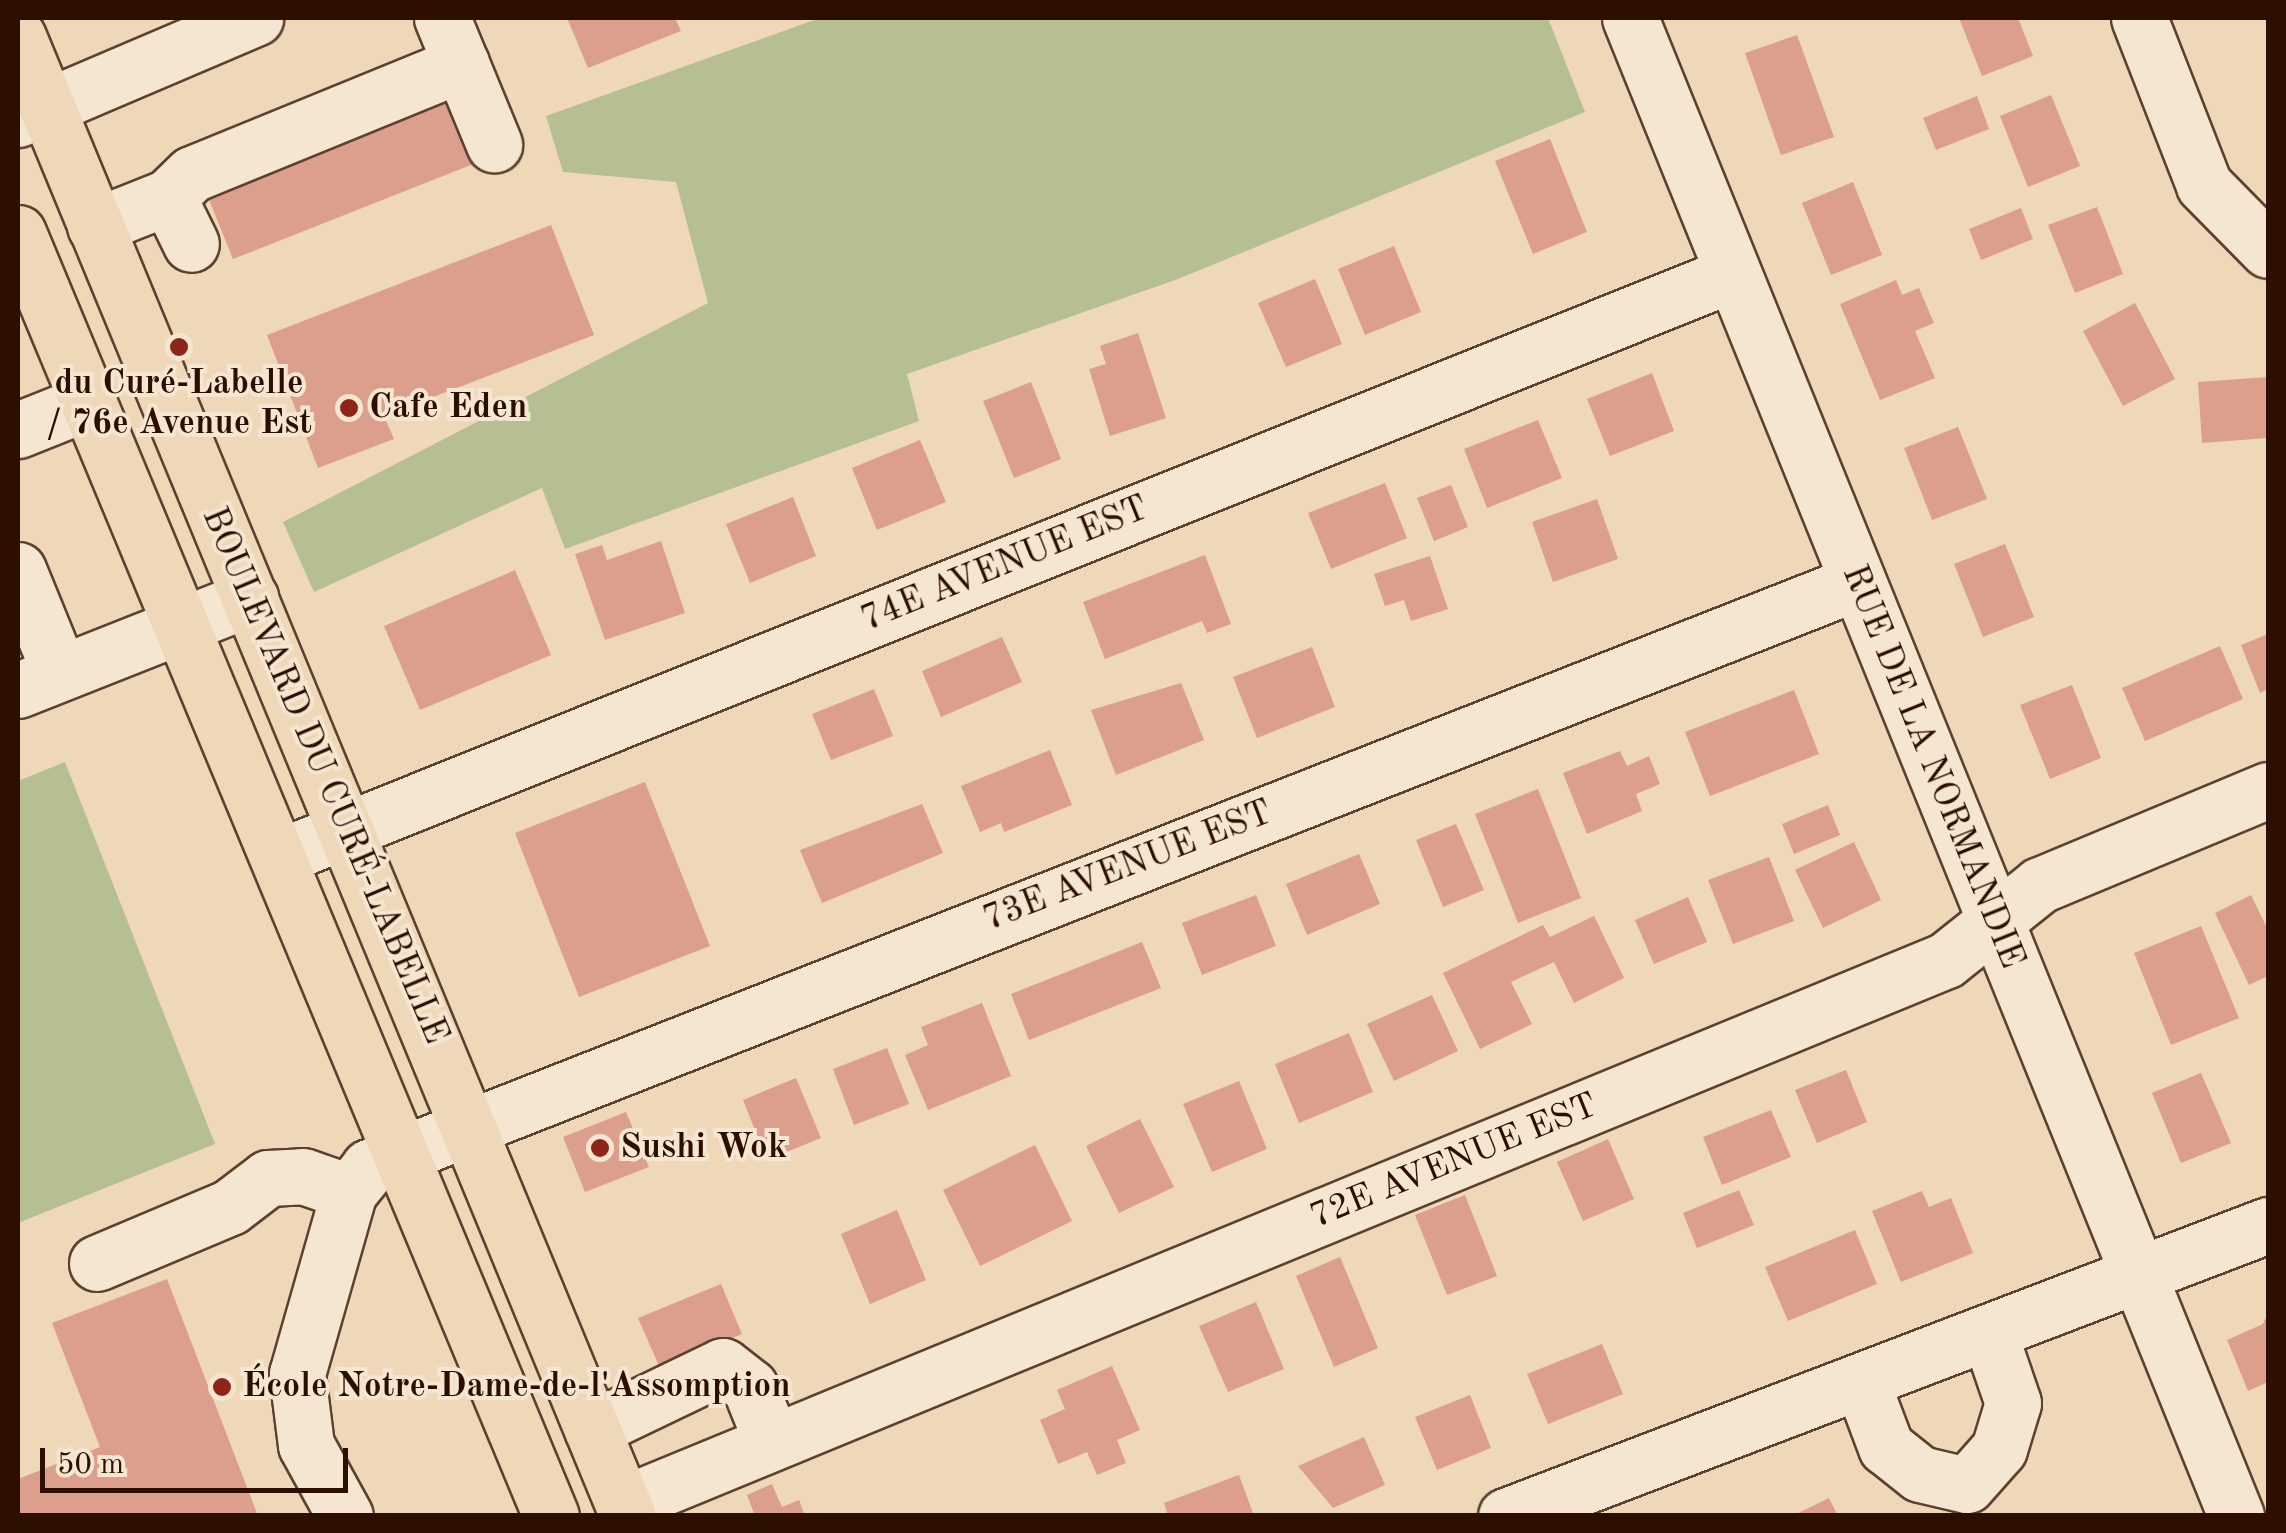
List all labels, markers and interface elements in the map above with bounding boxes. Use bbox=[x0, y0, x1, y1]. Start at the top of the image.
marker: du Curé-Labelle / 76e Avenue Est bbox=[168, 336, 190, 358]
place label: du Curé-Labelle / 76e Avenue Est bbox=[46, 363, 312, 445]
place label: Cafe Eden bbox=[369, 387, 527, 429]
marker: Cafe Eden bbox=[338, 397, 360, 419]
street label: 74E AVENUE EST bbox=[855, 488, 1155, 642]
street label: BOULEVARD DU CURÉ-LABELLE bbox=[192, 501, 456, 1051]
street label: RUE DE LA NORMANDIE bbox=[1832, 559, 2032, 975]
street label: 73E AVENUE EST bbox=[978, 793, 1278, 941]
street label: 72E AVENUE EST bbox=[1304, 1085, 1604, 1239]
place label: Sushi Wok bbox=[620, 1127, 787, 1169]
marker: Sushi Wok bbox=[589, 1137, 611, 1159]
place label: École Notre-Dame-de-l'Assomption bbox=[242, 1366, 791, 1408]
marker: École Notre-Dame-de-l'Assomption bbox=[211, 1376, 233, 1398]
scale bar bbox=[45, 1428, 352, 1490]
text: 50 m bbox=[57, 1450, 124, 1480]

